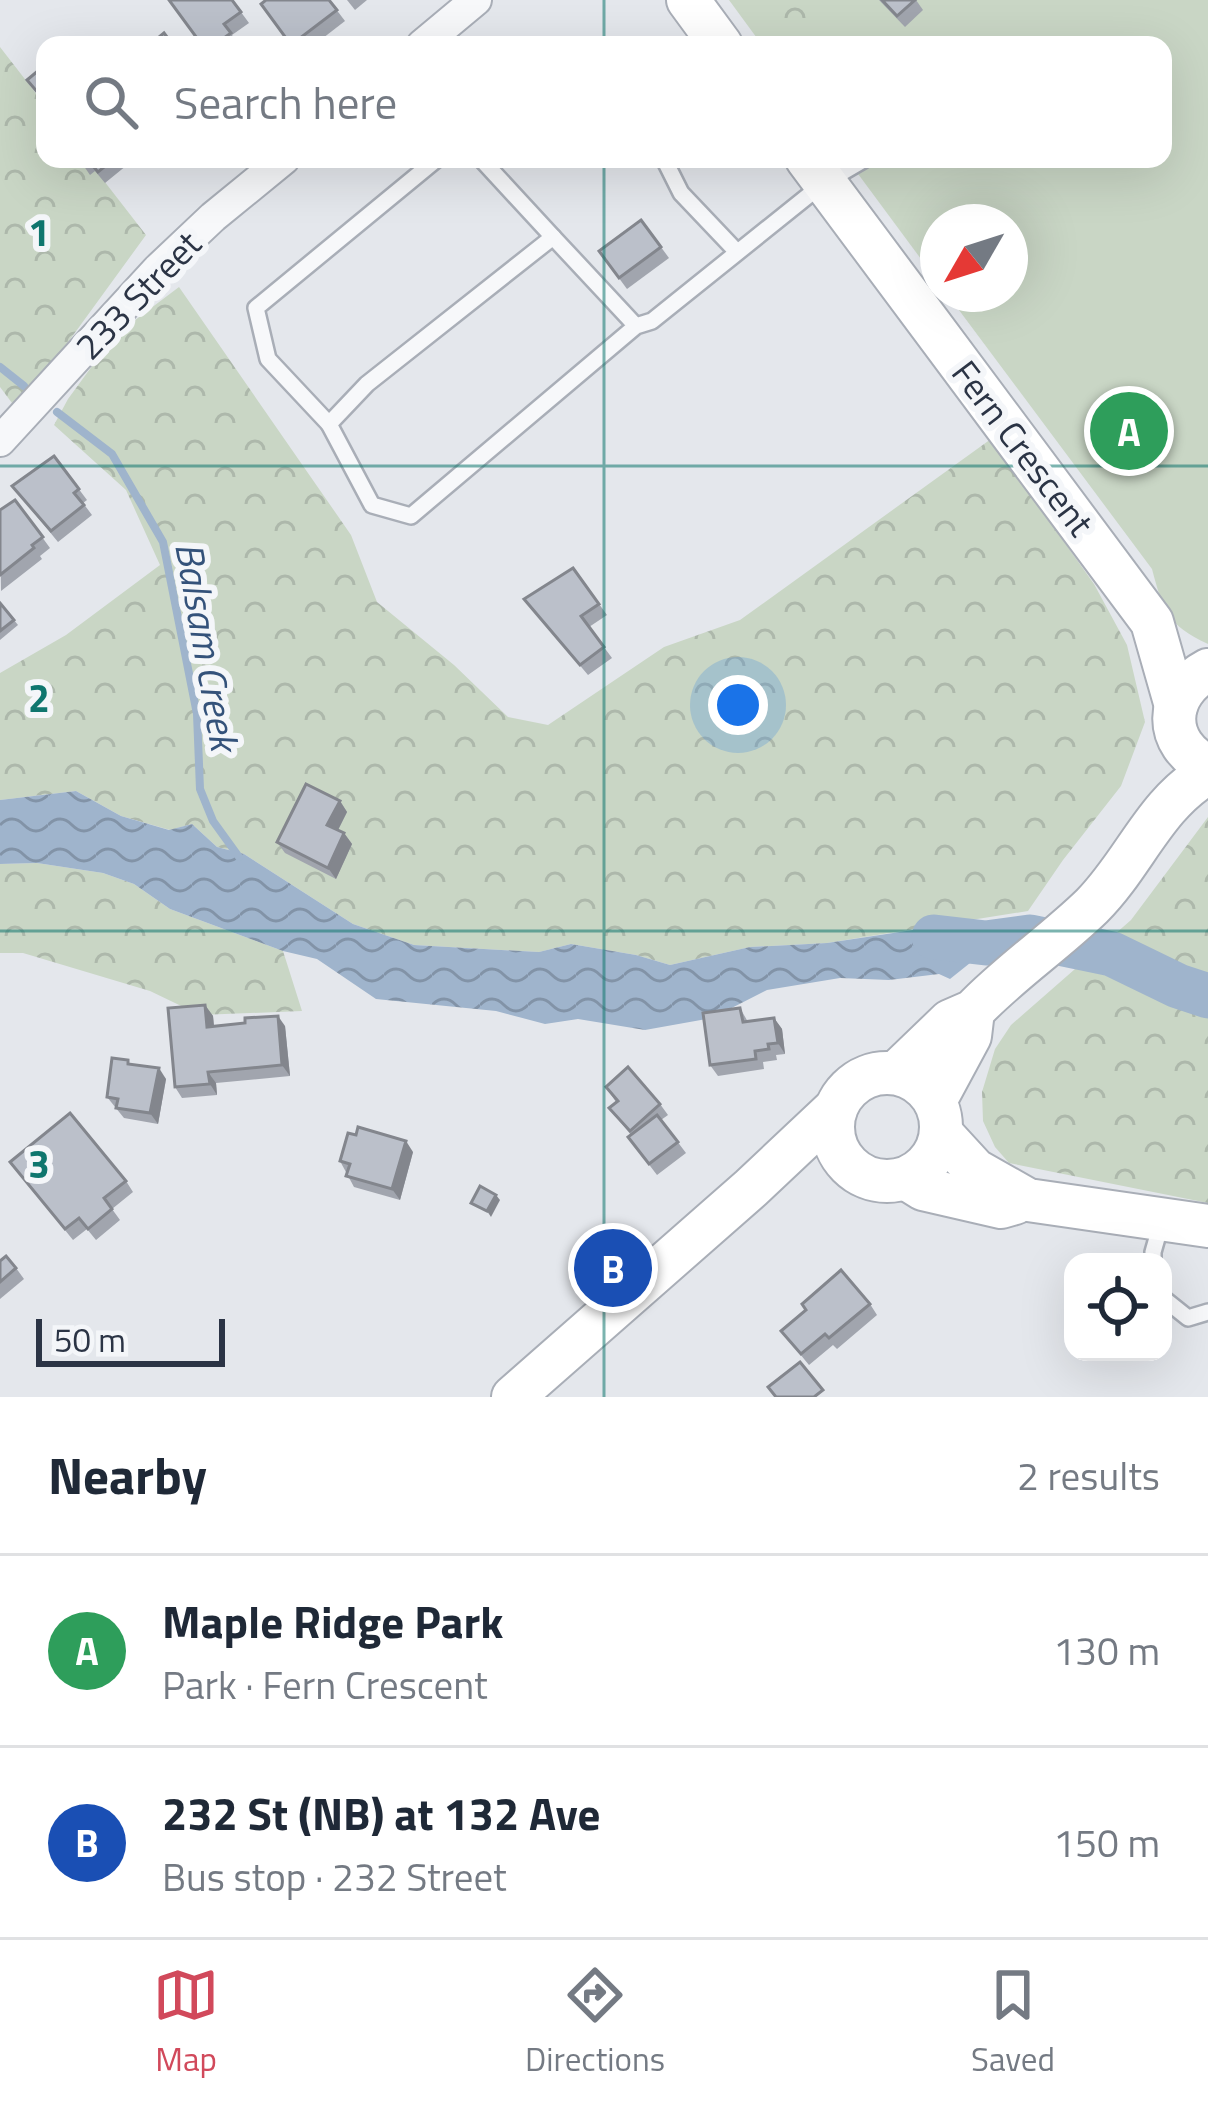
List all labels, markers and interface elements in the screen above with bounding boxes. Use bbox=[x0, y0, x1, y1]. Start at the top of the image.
search box bbox=[36, 36, 1172, 168]
text: Search here bbox=[174, 68, 397, 136]
icon: search bbox=[78, 69, 144, 135]
text: 1 bbox=[28, 202, 50, 261]
north arrow bbox=[920, 204, 1028, 312]
street label: 233 Street bbox=[62, 217, 214, 372]
street label: Fern Crescent bbox=[939, 348, 1108, 548]
pin: A bbox=[1090, 386, 1168, 476]
water label: Balsam Creek bbox=[160, 537, 256, 759]
text: 2 bbox=[28, 668, 50, 727]
your location bbox=[708, 675, 768, 735]
text: 3 bbox=[28, 1134, 50, 1193]
pin: B bbox=[574, 1223, 652, 1313]
map controls bbox=[1064, 1253, 1172, 1361]
button: locate bbox=[1064, 1253, 1172, 1361]
scale bar bbox=[36, 1313, 225, 1366]
text: 50 m bbox=[54, 1315, 126, 1365]
text: Nearby bbox=[48, 1436, 207, 1514]
text: 2 results bbox=[1017, 1446, 1160, 1505]
text: Maple Ridge Park bbox=[162, 1587, 503, 1655]
text: A bbox=[75, 1621, 99, 1680]
text: 130 m bbox=[1053, 1621, 1160, 1680]
text: Park · Fern Crescent bbox=[162, 1655, 488, 1714]
text: 232 St (NB) at 132 Ave bbox=[162, 1779, 601, 1847]
text: B bbox=[75, 1813, 99, 1872]
text: 150 m bbox=[1053, 1813, 1160, 1872]
text: Bus stop · 232 Street bbox=[162, 1847, 507, 1906]
tab: Map bbox=[153, 1962, 219, 2084]
tab: Directions bbox=[525, 1962, 665, 2084]
tab: Saved bbox=[971, 1962, 1055, 2084]

